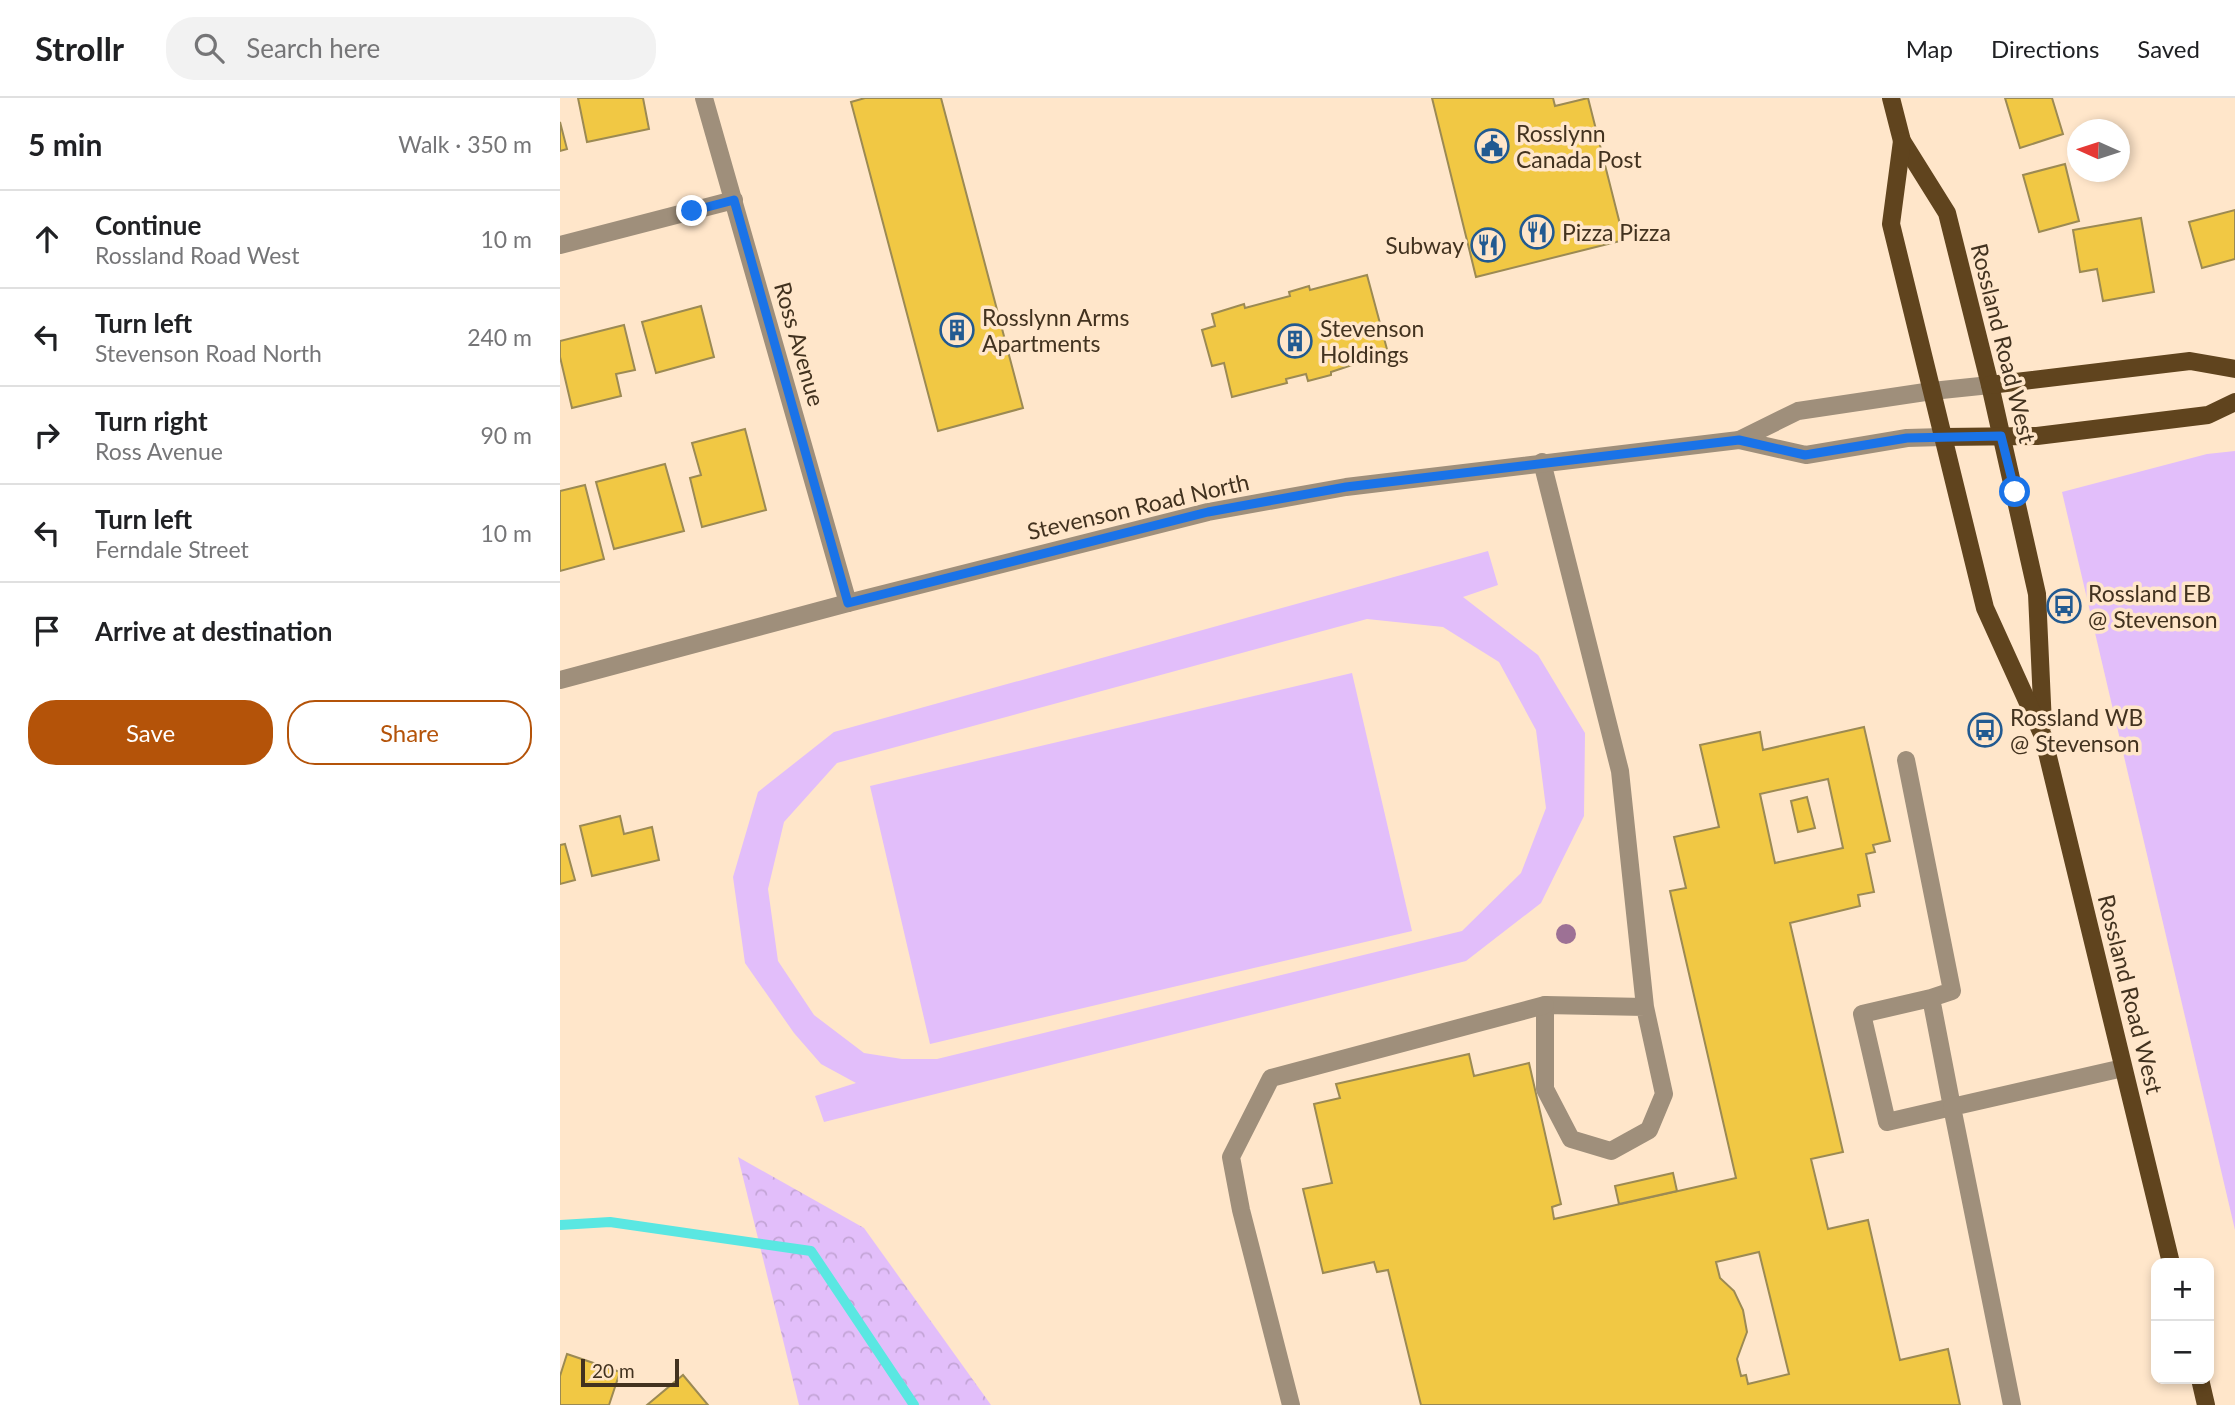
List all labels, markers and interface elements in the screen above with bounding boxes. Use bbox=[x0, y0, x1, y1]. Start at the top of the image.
search box bbox=[166, 17, 656, 80]
text: Strollr bbox=[35, 28, 124, 68]
icon: search bbox=[190, 29, 228, 67]
text: Search here bbox=[246, 32, 380, 64]
text: Map bbox=[1906, 34, 1953, 63]
text: Directions bbox=[1991, 34, 2099, 63]
text: Saved bbox=[2137, 34, 2200, 63]
place label: Rosslynn Canada Post bbox=[1516, 119, 1642, 173]
north arrow bbox=[2067, 119, 2130, 182]
text: 5 min bbox=[28, 126, 102, 162]
public building icon: Rosslynn Canada Post bbox=[1473, 127, 1511, 165]
text: Walk · 350 m bbox=[398, 130, 532, 158]
route end bbox=[676, 195, 707, 226]
text: Continue bbox=[95, 209, 201, 241]
restaurant icon: Pizza Pizza bbox=[1518, 213, 1556, 251]
place label: Pizza Pizza bbox=[1562, 218, 1671, 246]
icon: ahead bbox=[28, 220, 66, 258]
text: 10 m bbox=[481, 225, 532, 253]
restaurant icon: Subway bbox=[1469, 226, 1507, 264]
place label: Subway bbox=[1385, 231, 1464, 259]
street label: Rossland Road West bbox=[1966, 240, 2043, 446]
text: Rossland Road West bbox=[95, 241, 300, 269]
street label: Ross Avenue bbox=[769, 279, 831, 409]
place label: Rosslynn Arms Apartments bbox=[982, 303, 1130, 357]
text: Turn left bbox=[95, 307, 192, 339]
building icon: Rosslynn Arms Apartments bbox=[938, 311, 976, 349]
place label: Stevenson Holdings bbox=[1320, 314, 1424, 368]
icon: left bbox=[28, 318, 66, 356]
building icon: Stevenson Holdings bbox=[1276, 322, 1314, 360]
text: 240 m bbox=[467, 323, 532, 351]
text: Stevenson Road North bbox=[95, 339, 322, 367]
text: Turn right bbox=[95, 405, 208, 437]
icon: right bbox=[28, 416, 66, 454]
text: 90 m bbox=[481, 421, 532, 449]
text: Ross Avenue bbox=[95, 437, 223, 465]
street label: Stevenson Road North bbox=[1024, 467, 1252, 545]
route start bbox=[1999, 476, 2030, 507]
text: Turn left bbox=[95, 503, 192, 535]
icon: left bbox=[28, 514, 66, 552]
text: 10 m bbox=[481, 519, 532, 547]
text: Ferndale Street bbox=[95, 535, 249, 563]
place label: Rossland EB @ Stevenson bbox=[2088, 579, 2218, 633]
bus stop icon: Rossland EB @ Stevenson bbox=[2045, 587, 2083, 625]
icon: arrive bbox=[28, 612, 66, 650]
text: Arrive at destination bbox=[95, 615, 332, 647]
button: Save bbox=[28, 700, 273, 765]
button: Share bbox=[287, 700, 532, 765]
place label: Rossland WB @ Stevenson bbox=[2010, 703, 2143, 757]
bus stop icon: Rossland WB @ Stevenson bbox=[1966, 711, 2004, 749]
street label: Rossland Road West bbox=[2093, 891, 2170, 1097]
map controls bbox=[2151, 1258, 2214, 1384]
button: + bbox=[2151, 1258, 2214, 1321]
button: − bbox=[2151, 1321, 2214, 1384]
scale bar bbox=[581, 1356, 679, 1388]
text: 20 m bbox=[592, 1359, 635, 1382]

